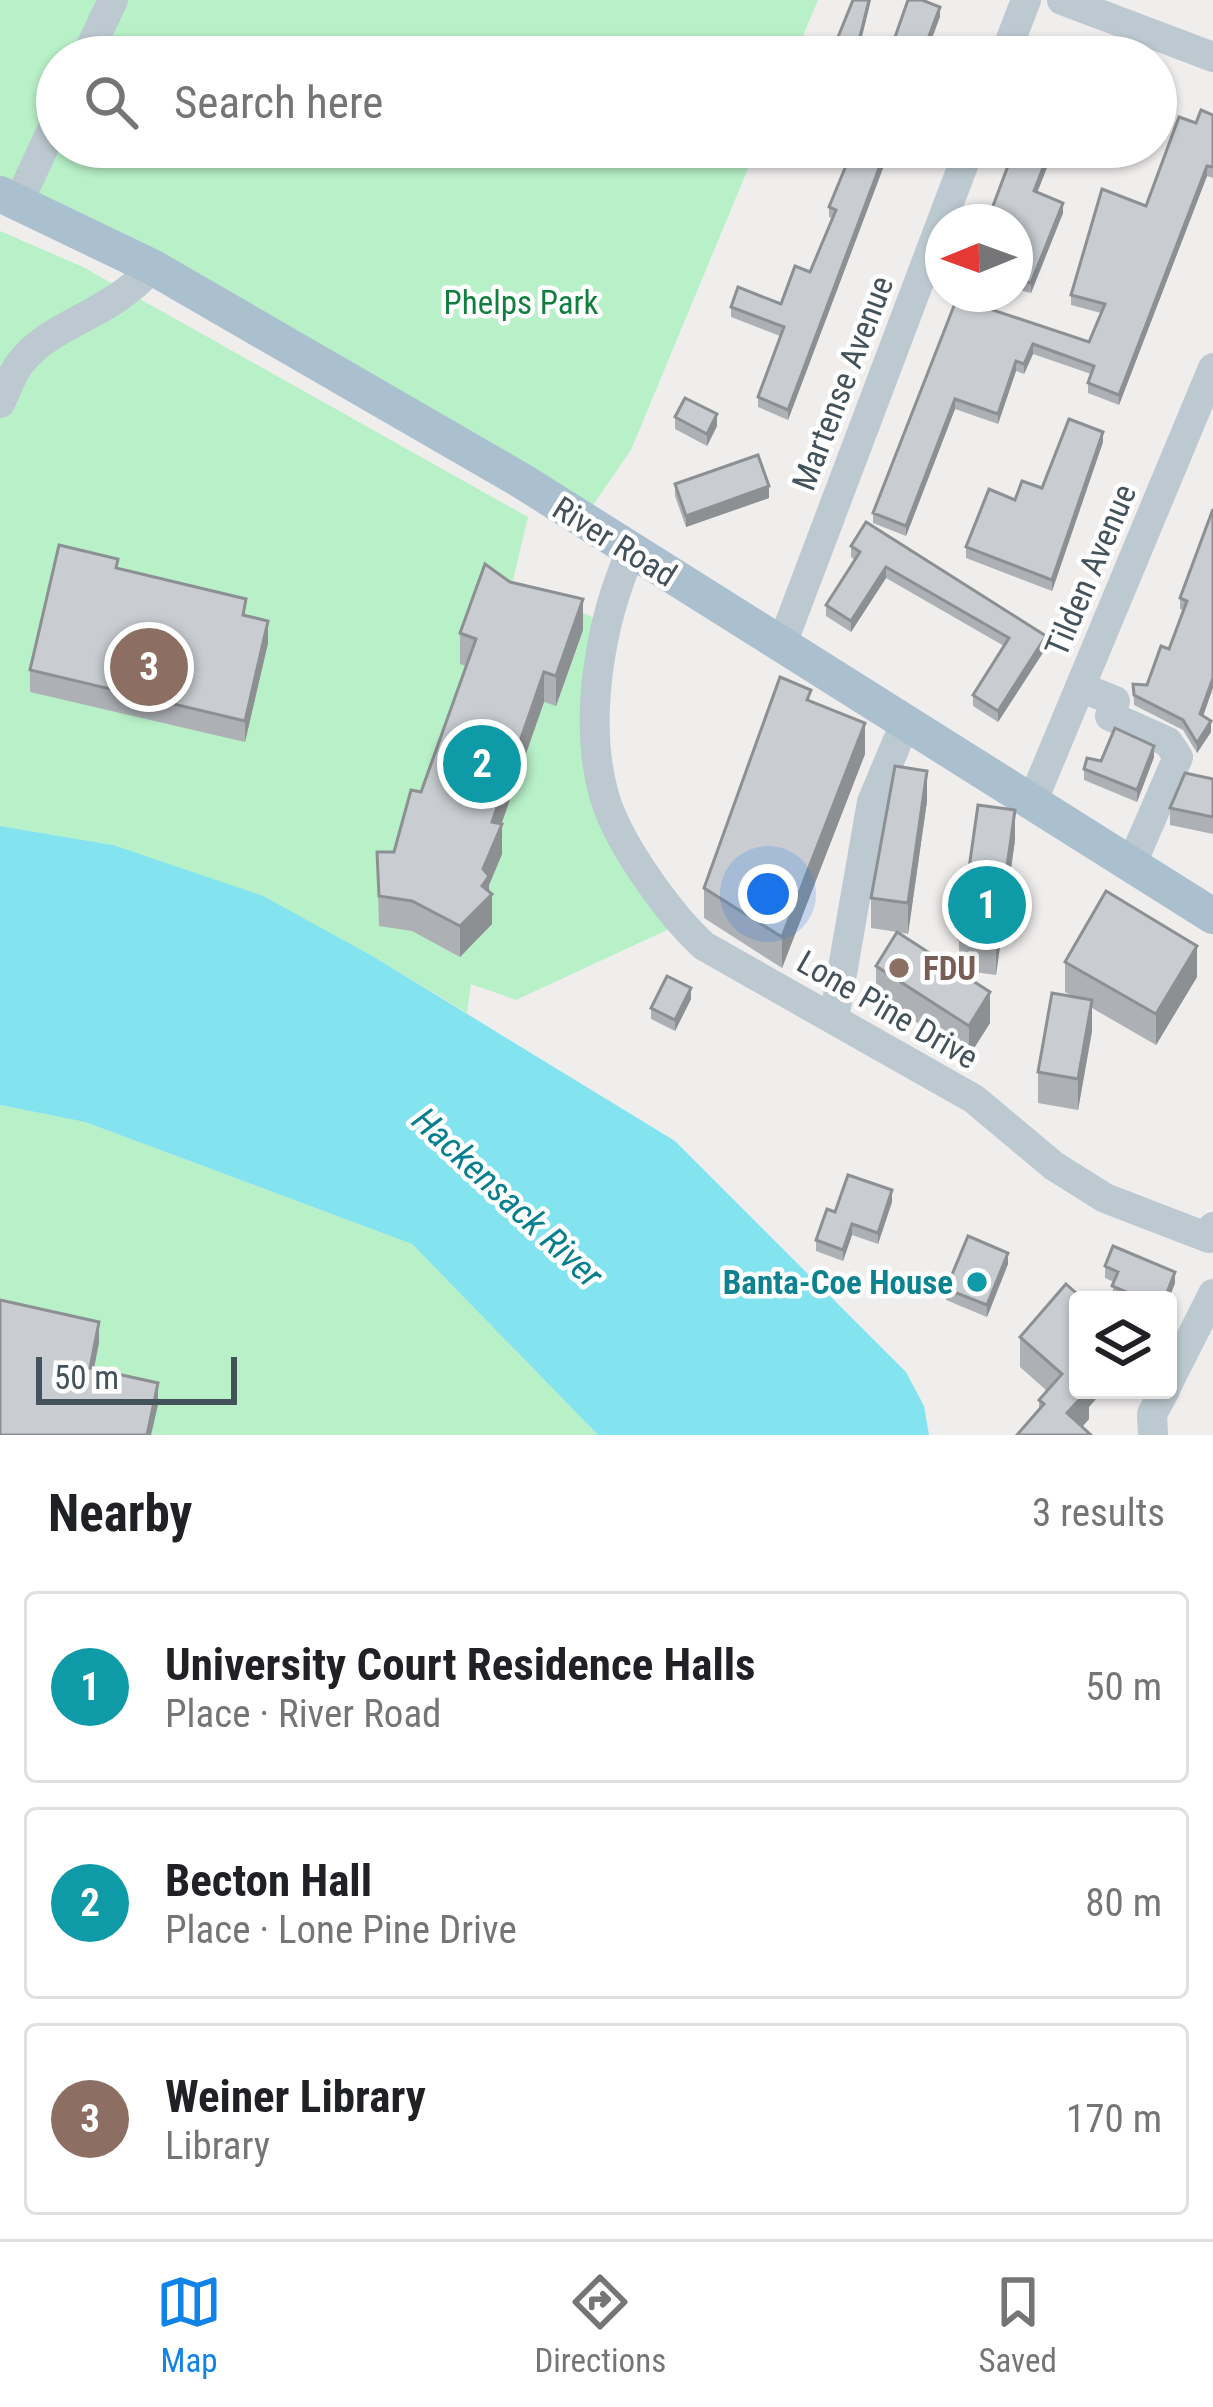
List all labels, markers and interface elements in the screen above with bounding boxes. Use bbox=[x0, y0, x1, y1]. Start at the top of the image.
search box bbox=[36, 36, 1177, 168]
icon: search bbox=[78, 69, 144, 135]
text: Search here bbox=[174, 76, 383, 129]
north arrow bbox=[925, 204, 1033, 312]
street label: Martense Avenue bbox=[784, 271, 901, 496]
park label: Phelps Park bbox=[443, 283, 599, 322]
street label: Tilden Avenue bbox=[1037, 478, 1144, 662]
street label: River Road bbox=[546, 488, 684, 595]
pin: 3 bbox=[110, 622, 188, 712]
pin: 2 bbox=[443, 719, 521, 809]
pin: 1 bbox=[948, 860, 1026, 950]
your location bbox=[738, 864, 798, 924]
street label: Lone Pine Drive bbox=[791, 942, 985, 1077]
place label: FDU bbox=[923, 949, 976, 988]
marker: FDU bbox=[886, 955, 912, 981]
water label: Hackensack River bbox=[404, 1099, 612, 1297]
place label: Banta-Coe House bbox=[723, 1263, 953, 1302]
marker: Banta-Coe House bbox=[964, 1269, 990, 1295]
map controls bbox=[1069, 1291, 1177, 1399]
button: layers bbox=[1069, 1291, 1177, 1399]
scale bar bbox=[36, 1351, 237, 1404]
text: 50 m bbox=[54, 1358, 119, 1397]
text: Nearby bbox=[48, 1484, 192, 1543]
text: 3 results bbox=[1032, 1490, 1165, 1536]
text: University Court Residence Halls bbox=[165, 1638, 756, 1691]
text: 1 bbox=[80, 1664, 100, 1710]
text: 50 m bbox=[1085, 1664, 1162, 1710]
text: Place · River Road bbox=[165, 1691, 441, 1737]
text: Becton Hall bbox=[165, 1854, 372, 1907]
text: 2 bbox=[80, 1880, 100, 1926]
text: 80 m bbox=[1085, 1880, 1162, 1926]
text: Place · Lone Pine Drive bbox=[165, 1907, 517, 1953]
text: Weiner Library bbox=[165, 2070, 426, 2123]
text: 3 bbox=[80, 2096, 100, 2142]
text: 170 m bbox=[1066, 2096, 1162, 2142]
text: Library bbox=[165, 2123, 270, 2169]
tab: Map bbox=[156, 2269, 222, 2380]
tab: Directions bbox=[534, 2269, 666, 2380]
tab: Saved bbox=[978, 2269, 1057, 2380]

